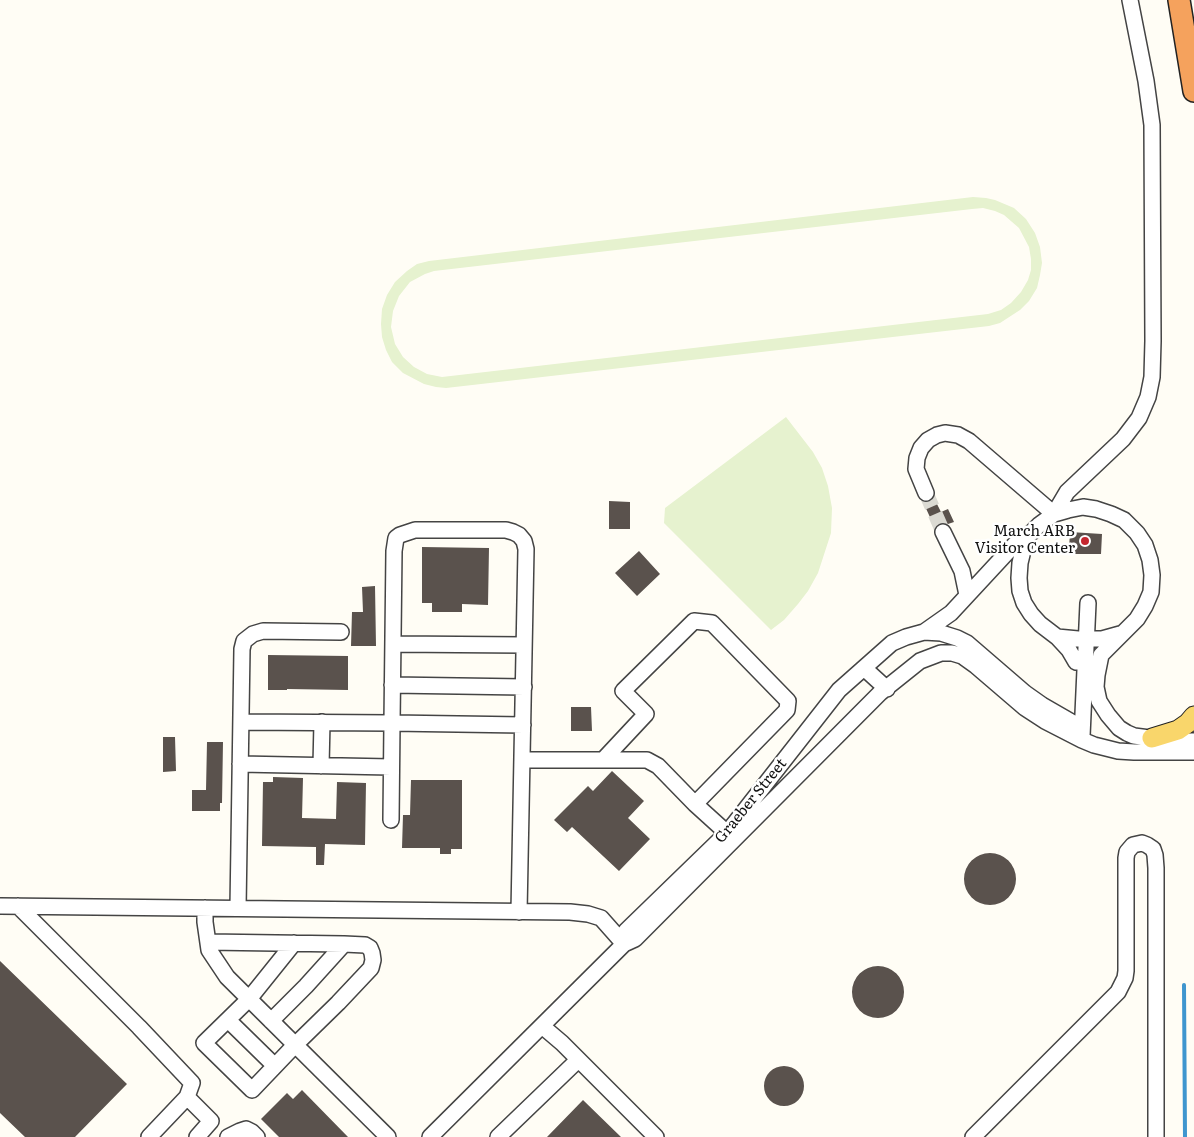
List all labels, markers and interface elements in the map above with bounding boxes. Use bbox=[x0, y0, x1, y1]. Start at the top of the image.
place label: March ARB Visitor Center bbox=[975, 523, 1075, 558]
marker: March ARB Visitor Center bbox=[1079, 535, 1091, 547]
street label: Graeber Street bbox=[711, 755, 791, 847]

